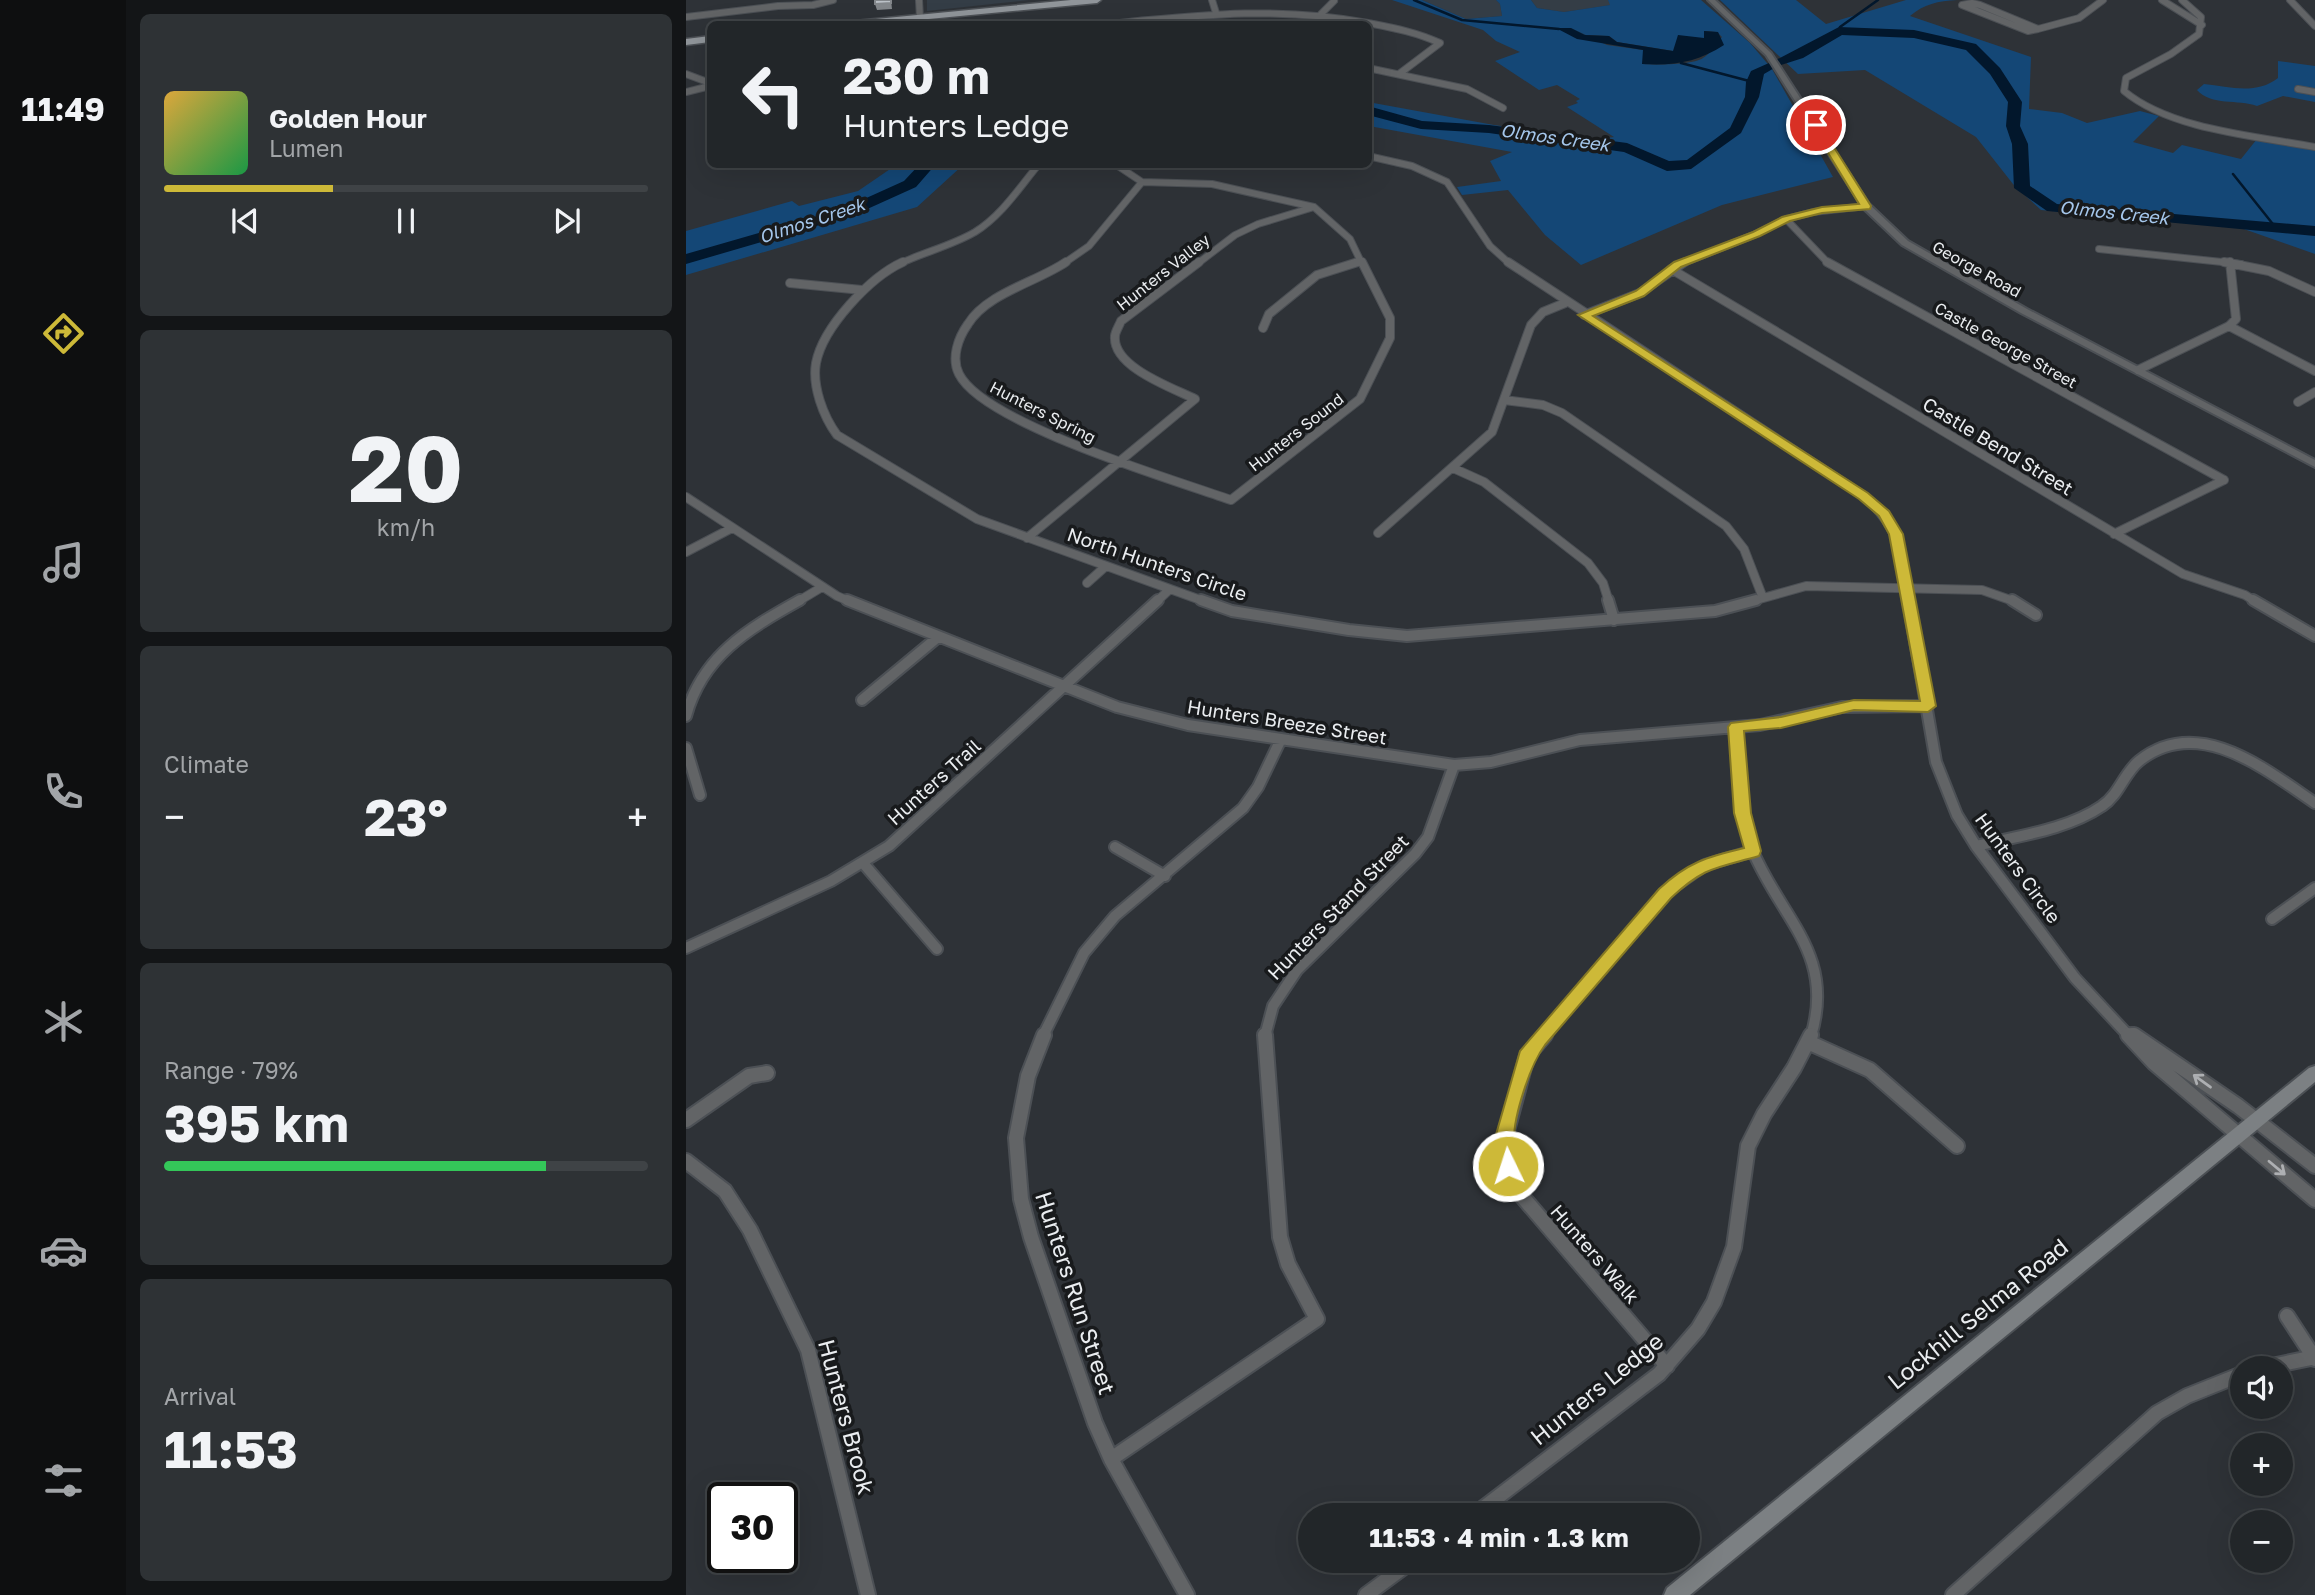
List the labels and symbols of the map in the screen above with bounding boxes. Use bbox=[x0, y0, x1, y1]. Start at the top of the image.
pin bbox=[1786, 95, 1846, 155]
water label: Olmos Creek bbox=[1499, 118, 1613, 156]
water label: Olmos Creek bbox=[756, 192, 869, 248]
water label: Olmos Creek bbox=[2058, 195, 2172, 229]
street label: Hunters Valley bbox=[1112, 229, 1214, 315]
street label: George Road bbox=[1929, 236, 2025, 302]
street label: Castle George Street bbox=[1931, 298, 2081, 392]
street label: Hunters Spring bbox=[987, 377, 1099, 447]
street label: Hunters Sound bbox=[1244, 389, 1348, 475]
street label: Castle Bend Street bbox=[1919, 392, 2078, 499]
street label: North Hunters Circle bbox=[1064, 522, 1250, 605]
street label: Hunters Breeze Street bbox=[1186, 694, 1389, 749]
street label: Hunters Trail bbox=[882, 734, 985, 829]
street label: Hunters Circle bbox=[1971, 808, 2066, 927]
street label: Hunters Stand Street bbox=[1262, 829, 1413, 984]
one-way arrow bbox=[2193, 1074, 2212, 1088]
position arrow bbox=[1471, 1129, 1545, 1203]
one-way arrow bbox=[2267, 1160, 2285, 1176]
street label: Hunters Run Street bbox=[1030, 1188, 1122, 1398]
street label: Hunters Walk bbox=[1546, 1200, 1645, 1308]
street label: Lockhill Selma Road bbox=[1882, 1232, 2073, 1395]
street label: Hunters Ledge bbox=[1524, 1326, 1668, 1450]
street label: Hunters Brook bbox=[813, 1336, 881, 1497]
speed limit sign: 30 bbox=[707, 1482, 798, 1573]

